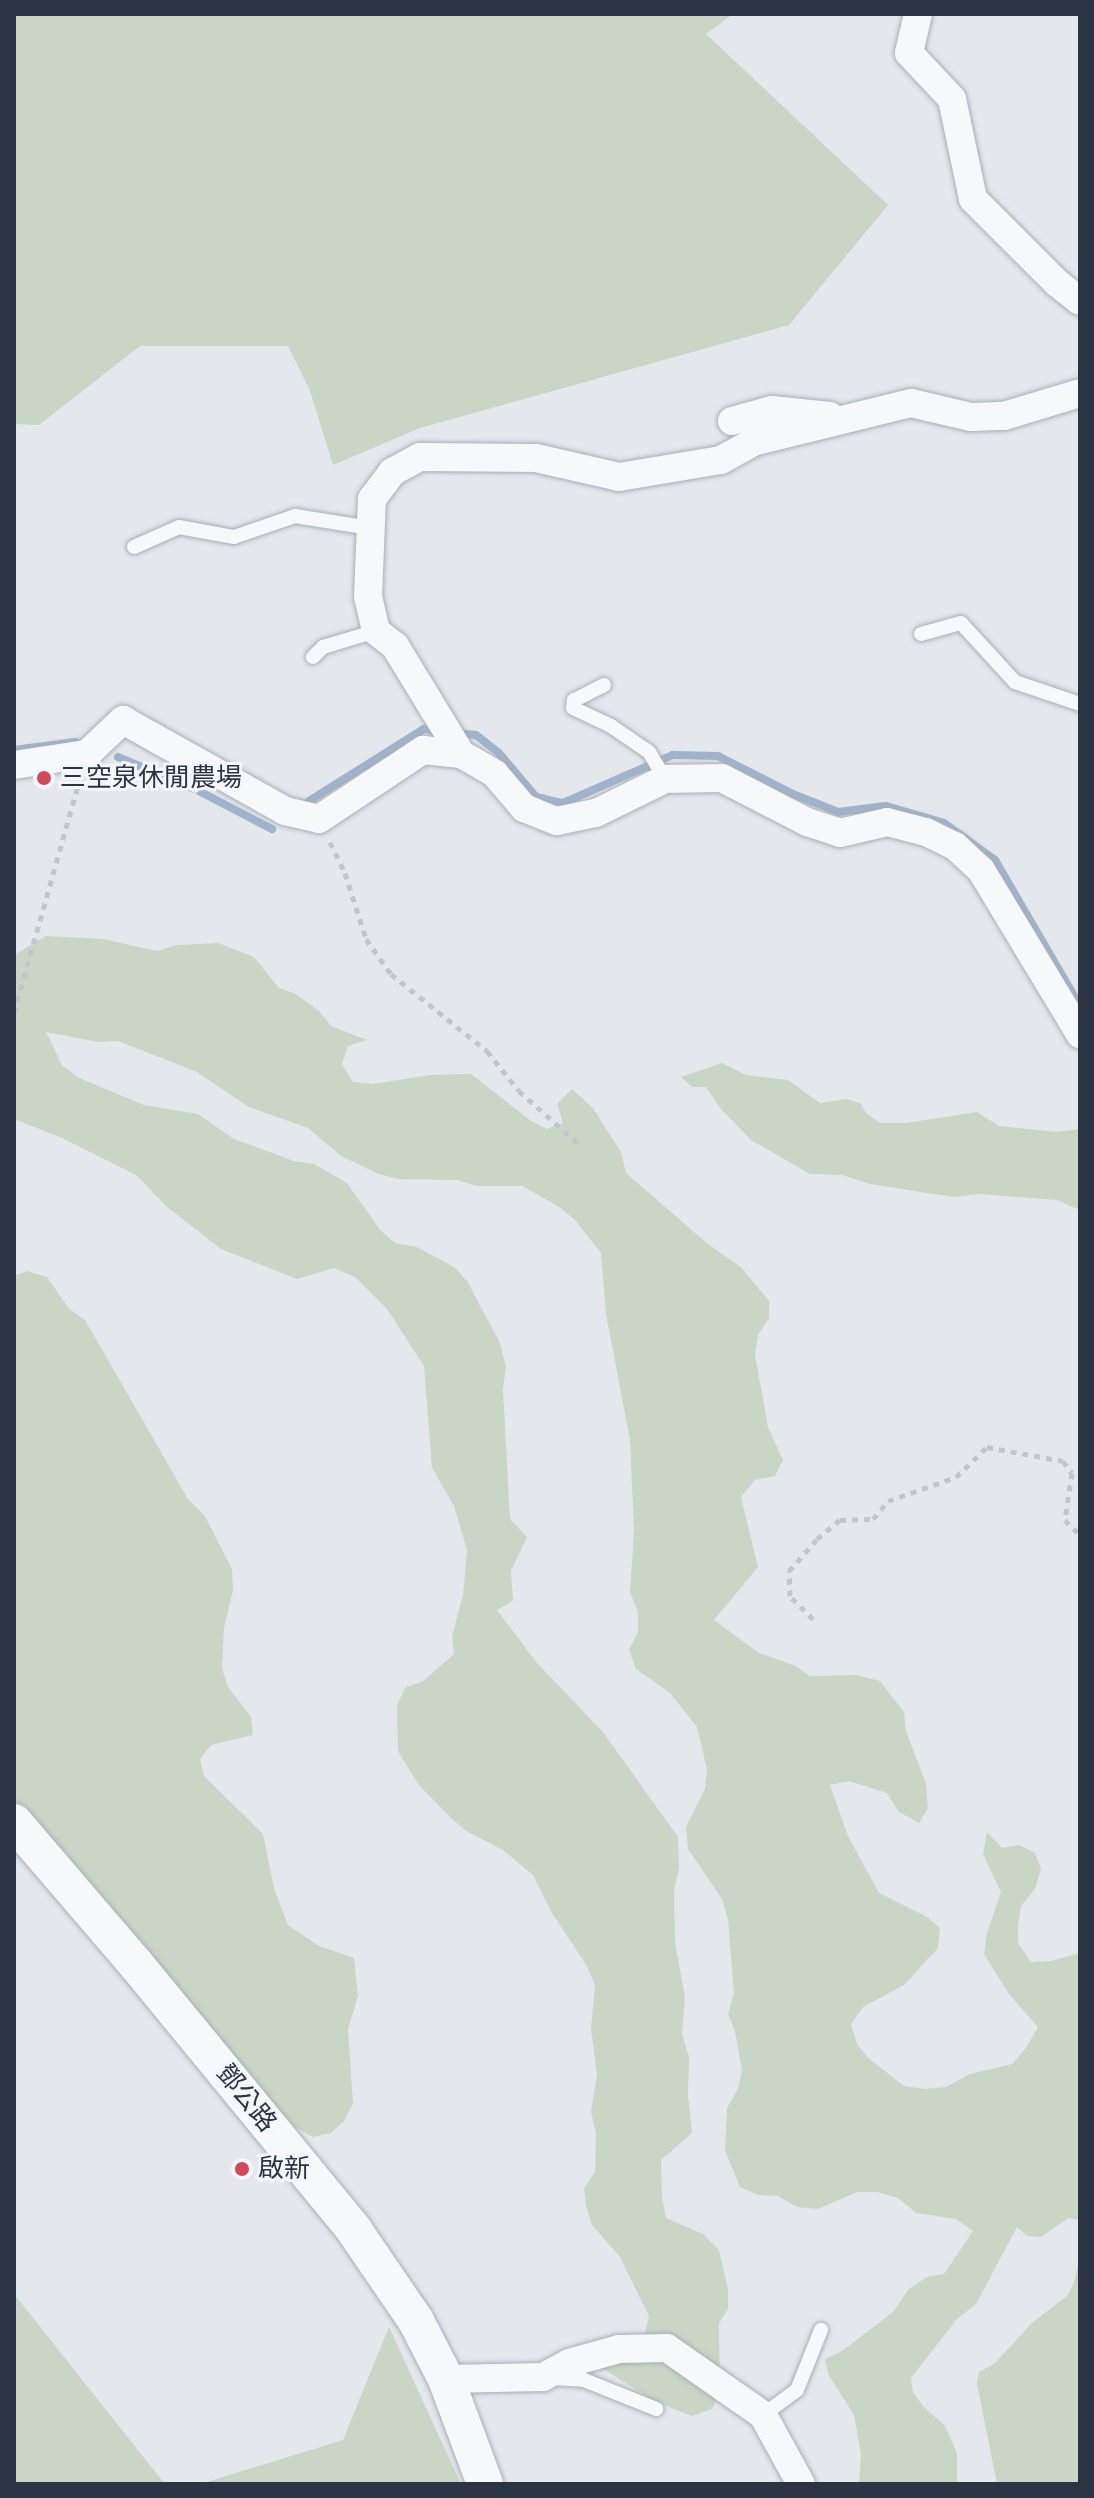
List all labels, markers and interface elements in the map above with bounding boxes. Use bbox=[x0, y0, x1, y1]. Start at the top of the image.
place label: 三空泉休閒農場 bbox=[60, 762, 242, 794]
marker: 三空泉休閒農場 bbox=[35, 769, 53, 787]
street label: 鄧公路 bbox=[209, 2058, 283, 2138]
place label: 啟新 bbox=[258, 2153, 310, 2185]
marker: 啟新 bbox=[233, 2160, 251, 2178]

